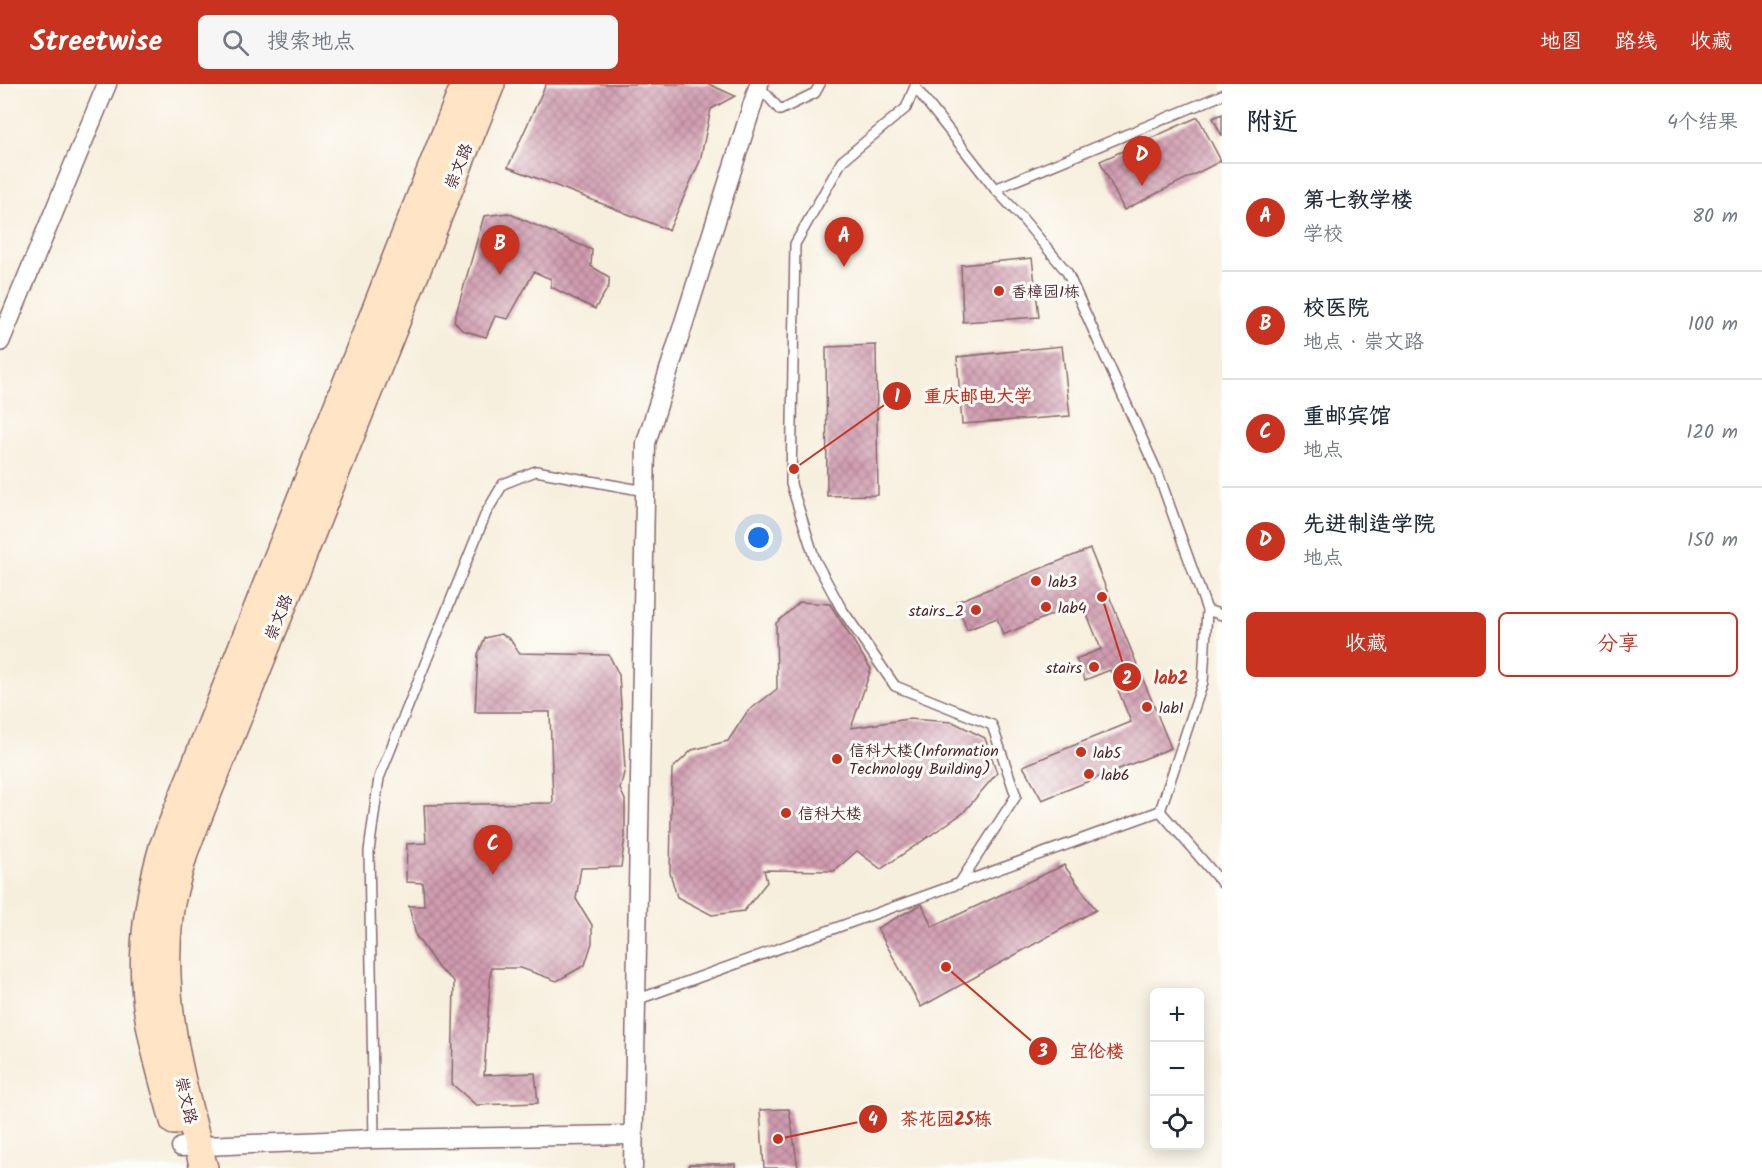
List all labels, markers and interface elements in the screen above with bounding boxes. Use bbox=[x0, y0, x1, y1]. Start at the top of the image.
search box bbox=[198, 15, 618, 69]
text: Streetwise bbox=[30, 20, 162, 65]
text: 搜索地点 bbox=[267, 25, 355, 60]
icon: search bbox=[219, 26, 252, 59]
text: 地图 bbox=[1540, 26, 1582, 59]
text: 路线 bbox=[1615, 26, 1657, 59]
text: 收藏 bbox=[1690, 26, 1732, 59]
text: 附近 bbox=[1246, 102, 1298, 144]
text: 4个结果 bbox=[1667, 107, 1738, 139]
pin: D bbox=[1122, 136, 1162, 186]
street label: 崇文路 bbox=[439, 140, 480, 194]
text: 第七教学楼 bbox=[1303, 184, 1413, 219]
text: A bbox=[1259, 201, 1272, 233]
text: 80 m bbox=[1692, 201, 1738, 233]
pin: A bbox=[824, 218, 864, 267]
text: 学校 bbox=[1303, 219, 1343, 251]
pin: B bbox=[480, 226, 520, 275]
place label: 香樟园1栋 bbox=[1011, 280, 1080, 305]
marker: 香樟园1栋 bbox=[992, 284, 1006, 298]
text: 校医院 bbox=[1303, 292, 1369, 327]
text: B bbox=[1259, 309, 1272, 341]
text: 100 m bbox=[1688, 309, 1738, 341]
text: 地点 · 崇文路 bbox=[1303, 327, 1424, 359]
callout: 重庆邮电大学 bbox=[882, 378, 1044, 414]
text: 1 bbox=[894, 383, 900, 412]
text: 重庆邮电大学 bbox=[924, 383, 1032, 412]
text: 重邮宾馆 bbox=[1303, 400, 1391, 435]
text: C bbox=[1259, 417, 1272, 449]
text: 120 m bbox=[1686, 417, 1738, 449]
text: 地点 bbox=[1303, 435, 1343, 467]
text: 先进制造学院 bbox=[1303, 508, 1435, 543]
your location bbox=[744, 523, 773, 552]
text: D bbox=[1259, 525, 1272, 557]
text: 150 m bbox=[1687, 525, 1738, 557]
text: 地点 bbox=[1303, 543, 1343, 575]
place label: lab3 bbox=[1048, 570, 1077, 595]
marker: lab3 bbox=[1029, 574, 1043, 588]
street label: 崇文路 bbox=[259, 591, 300, 645]
place label: lab4 bbox=[1058, 596, 1087, 621]
place label: stairs_2 bbox=[909, 599, 964, 624]
marker: lab4 bbox=[1039, 600, 1053, 614]
marker: stairs_2 bbox=[969, 603, 983, 617]
button: 收藏 bbox=[1246, 612, 1486, 677]
button: 分享 bbox=[1498, 612, 1738, 677]
place label: stairs bbox=[1046, 656, 1082, 681]
callout: lab2 bbox=[1112, 659, 1201, 695]
marker: stairs bbox=[1087, 660, 1101, 674]
text: 2 bbox=[1122, 665, 1132, 694]
text: lab2 bbox=[1154, 665, 1188, 694]
place label: lab1 bbox=[1159, 696, 1184, 721]
marker: lab1 bbox=[1140, 700, 1154, 714]
place label: 信科大楼(Information Technology Building) bbox=[849, 739, 999, 782]
place label: lab5 bbox=[1093, 741, 1123, 766]
marker: lab5 bbox=[1074, 745, 1088, 759]
marker: 信科大楼(Information Technology Building) bbox=[830, 752, 844, 766]
place label: lab6 bbox=[1101, 763, 1130, 788]
marker: lab6 bbox=[1082, 767, 1096, 781]
place label: 信科大楼 bbox=[798, 802, 862, 827]
marker: 信科大楼 bbox=[779, 806, 793, 820]
pin: C bbox=[474, 826, 512, 875]
map controls bbox=[1150, 988, 1204, 1150]
button: + bbox=[1150, 988, 1204, 1042]
callout: 宜伦楼 bbox=[1028, 1033, 1136, 1069]
text: 3 bbox=[1037, 1038, 1048, 1067]
text: 宜伦楼 bbox=[1070, 1038, 1124, 1067]
button: − bbox=[1150, 1042, 1204, 1096]
street label: 崇文路 bbox=[168, 1074, 203, 1127]
button: locate bbox=[1150, 1096, 1204, 1150]
callout: 茶花园25栋 bbox=[858, 1101, 1004, 1137]
text: 4 bbox=[868, 1106, 878, 1135]
text: 茶花园25栋 bbox=[900, 1106, 992, 1135]

